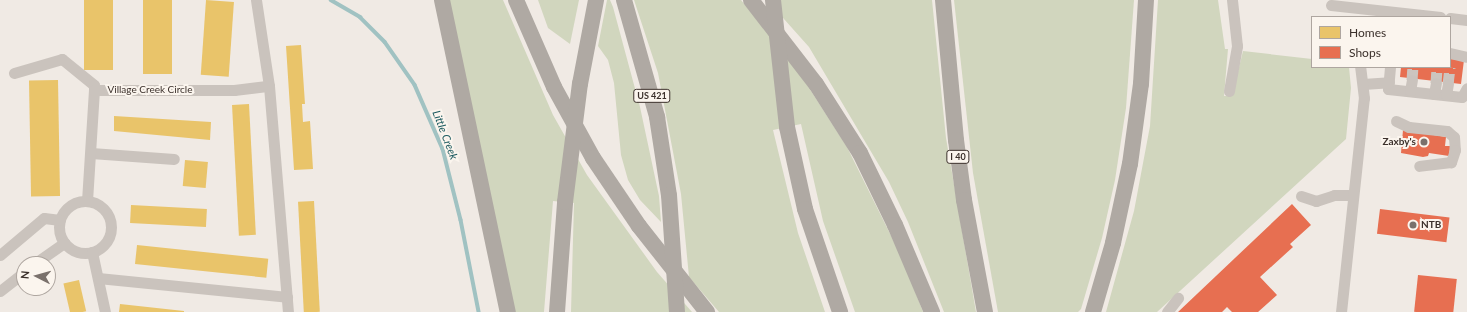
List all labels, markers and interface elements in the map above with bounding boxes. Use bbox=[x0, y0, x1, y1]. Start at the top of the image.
legend bbox=[1311, 16, 1451, 68]
text: Homes bbox=[1349, 25, 1386, 40]
text: Shops bbox=[1349, 45, 1381, 60]
street label: Village Creek Circle bbox=[107, 84, 193, 96]
road number: US 421 bbox=[633, 89, 671, 103]
water label: Little Creek bbox=[430, 109, 460, 161]
place label: Zaxby's bbox=[1382, 136, 1416, 148]
marker: Zaxby's bbox=[1419, 137, 1429, 147]
road number: I 40 bbox=[946, 150, 970, 164]
place label: NTB bbox=[1421, 219, 1441, 231]
marker: NTB bbox=[1408, 220, 1418, 230]
north arrow bbox=[16, 256, 56, 296]
text: N bbox=[18, 270, 31, 280]

